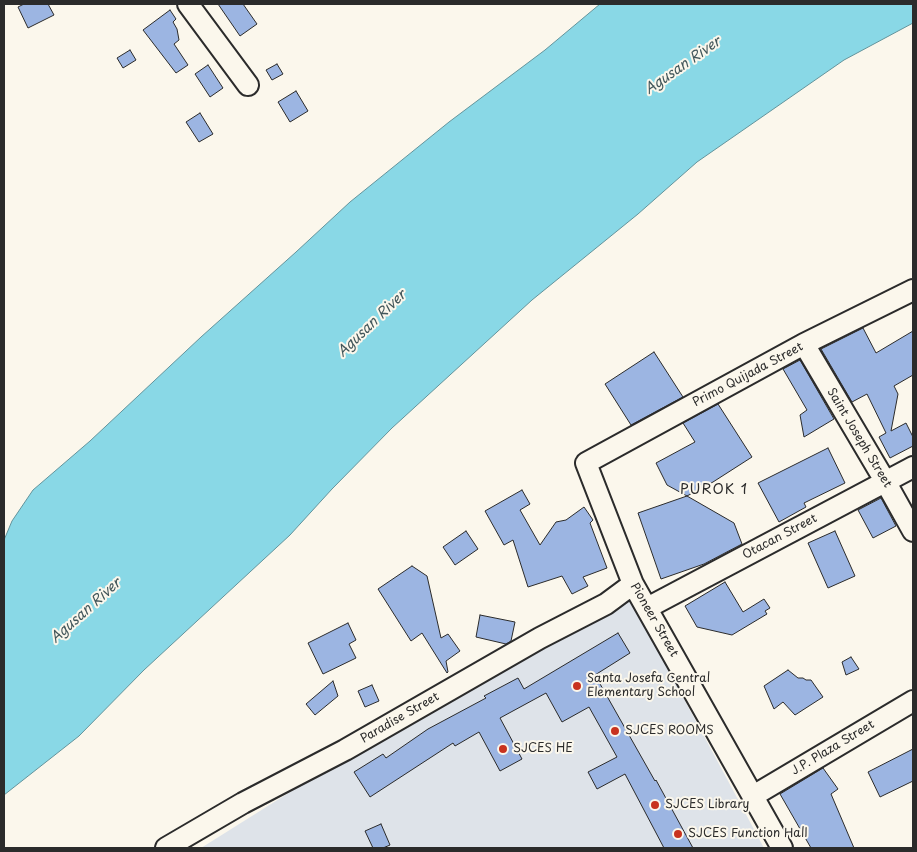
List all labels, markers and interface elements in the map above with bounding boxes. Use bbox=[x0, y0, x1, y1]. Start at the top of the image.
water label: Agusan River bbox=[642, 34, 724, 98]
water label: Agusan River bbox=[334, 287, 410, 361]
street label: Primo Quijada Street bbox=[690, 340, 806, 410]
street label: Saint Joseph Street bbox=[824, 386, 894, 490]
district label: PUROK 1 bbox=[679, 482, 749, 498]
street label: Otacan Street bbox=[740, 511, 820, 563]
water label: Agusan River bbox=[47, 575, 125, 647]
street label: Pioneer Street bbox=[627, 580, 681, 660]
place label: Santa Josefa Central Elementary School bbox=[587, 672, 710, 700]
marker: Santa Josefa Central Elementary School bbox=[571, 680, 583, 692]
street label: Paradise Street bbox=[358, 690, 442, 746]
street label: J.P. Plaza Street bbox=[789, 718, 877, 778]
place label: SJCES ROOMS bbox=[625, 724, 714, 738]
marker: SJCES ROOMS bbox=[609, 725, 621, 737]
place label: SJCES HE bbox=[513, 742, 573, 756]
marker: SJCES HE bbox=[497, 743, 509, 755]
place label: SJCES Library bbox=[665, 798, 749, 812]
marker: SJCES Library bbox=[649, 799, 661, 811]
place label: SJCES Function Hall bbox=[688, 827, 808, 841]
marker: SJCES Function Hall bbox=[672, 828, 684, 840]

